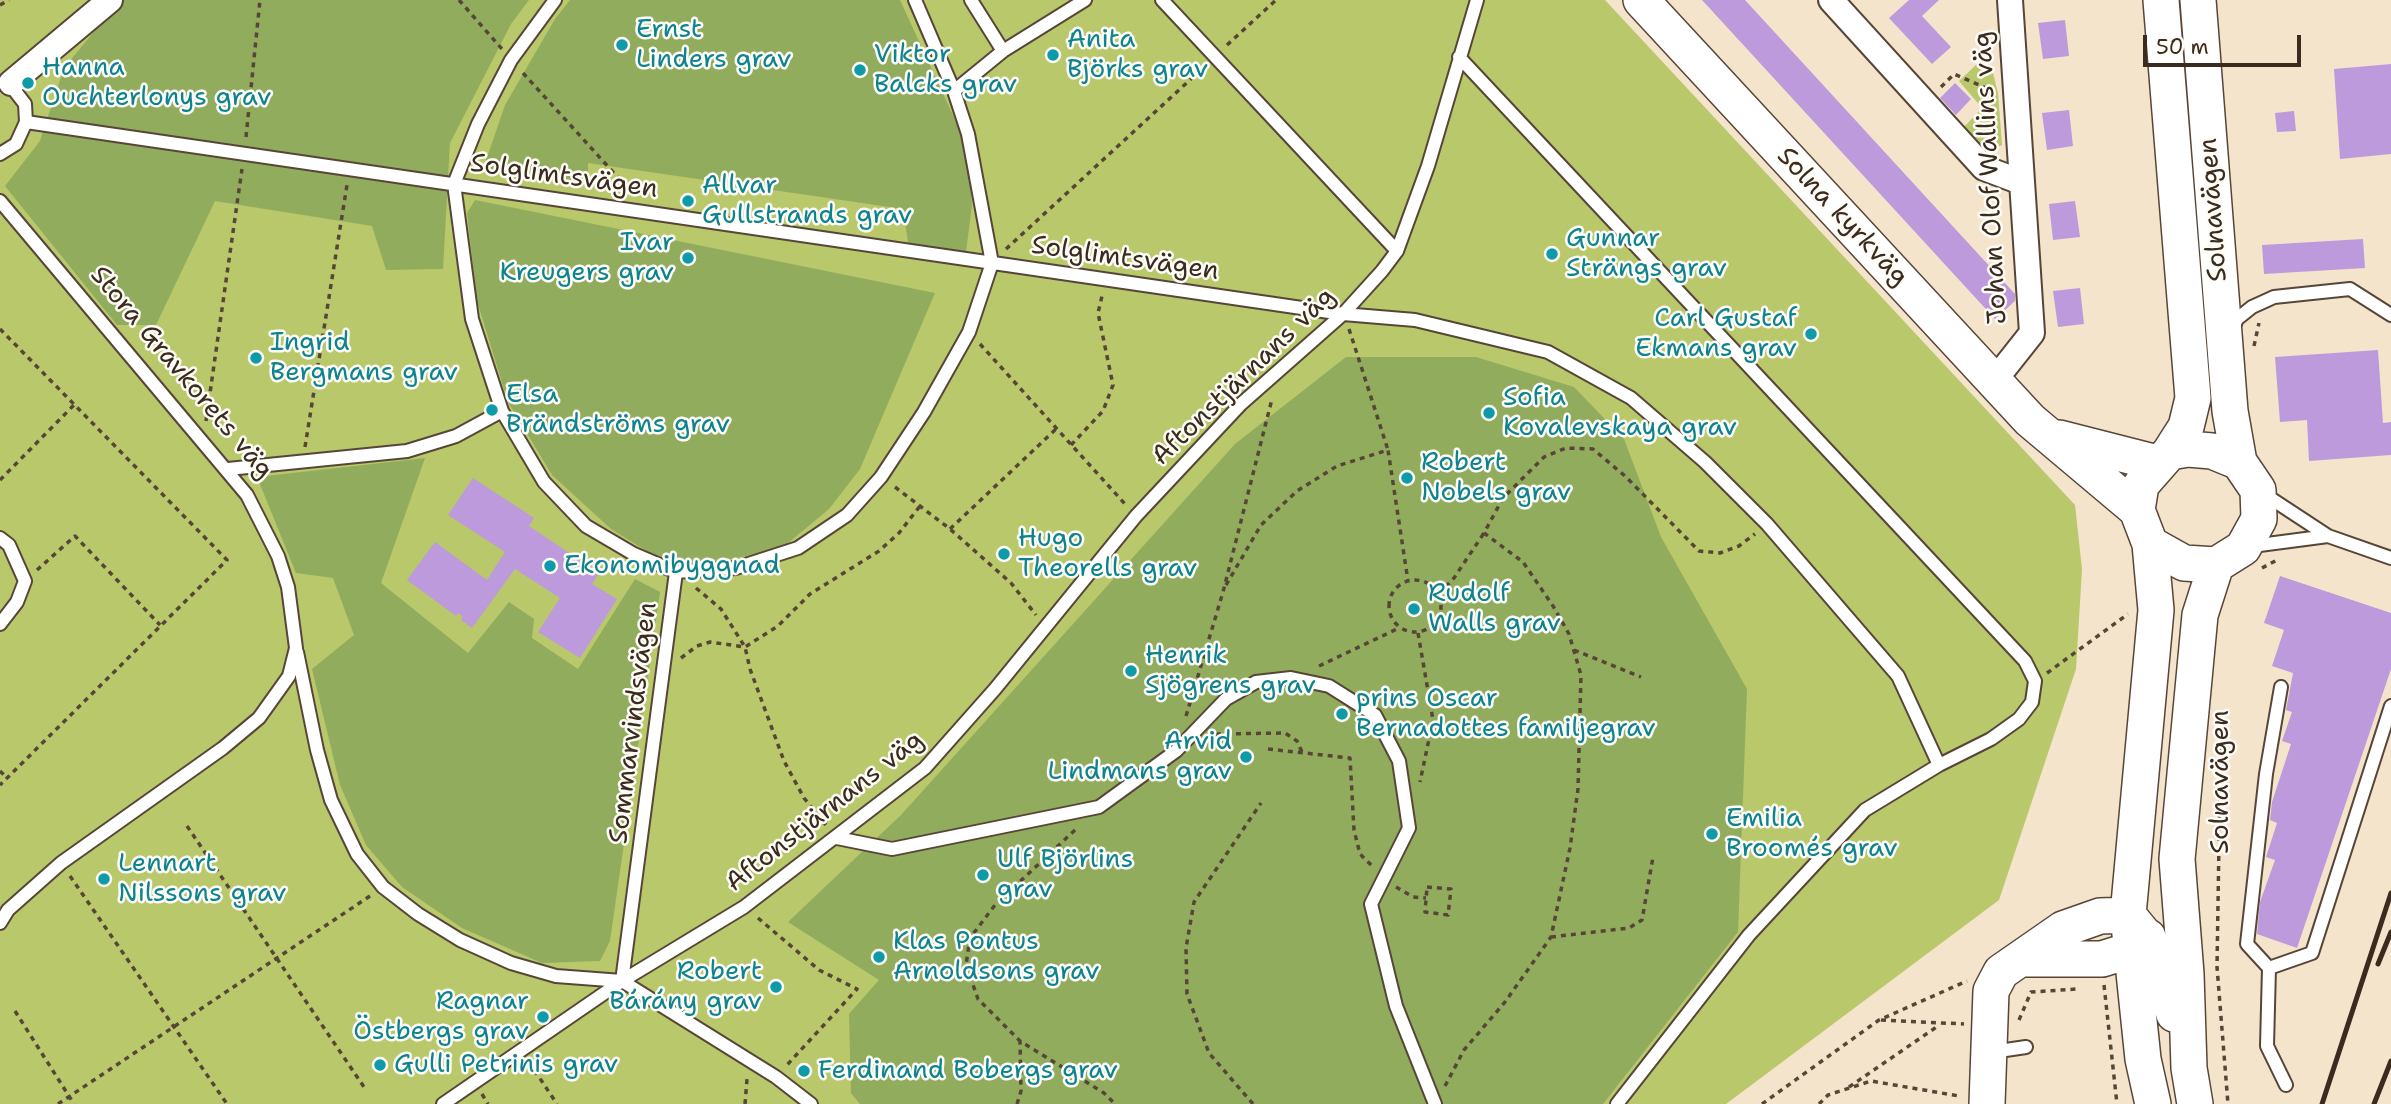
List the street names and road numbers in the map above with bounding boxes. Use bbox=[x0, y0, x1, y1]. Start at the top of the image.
street label: Johan Olof Wallins väg bbox=[1968, 31, 2014, 325]
street label: Solnavägen bbox=[2193, 137, 2235, 283]
street label: Solna kyrkväg bbox=[1770, 141, 1914, 293]
street label: Solglimtsvägen bbox=[468, 148, 660, 206]
street label: Solglimtsvägen bbox=[1029, 230, 1221, 288]
street label: Stora Gravkorets väg bbox=[83, 260, 279, 486]
street label: Aftonstjärnans väg bbox=[1146, 282, 1342, 472]
street label: Sommarvindsvägen bbox=[604, 600, 664, 846]
street label: Solnavägen bbox=[2205, 710, 2237, 854]
street label: Aftonstjärnans väg bbox=[720, 725, 930, 899]

